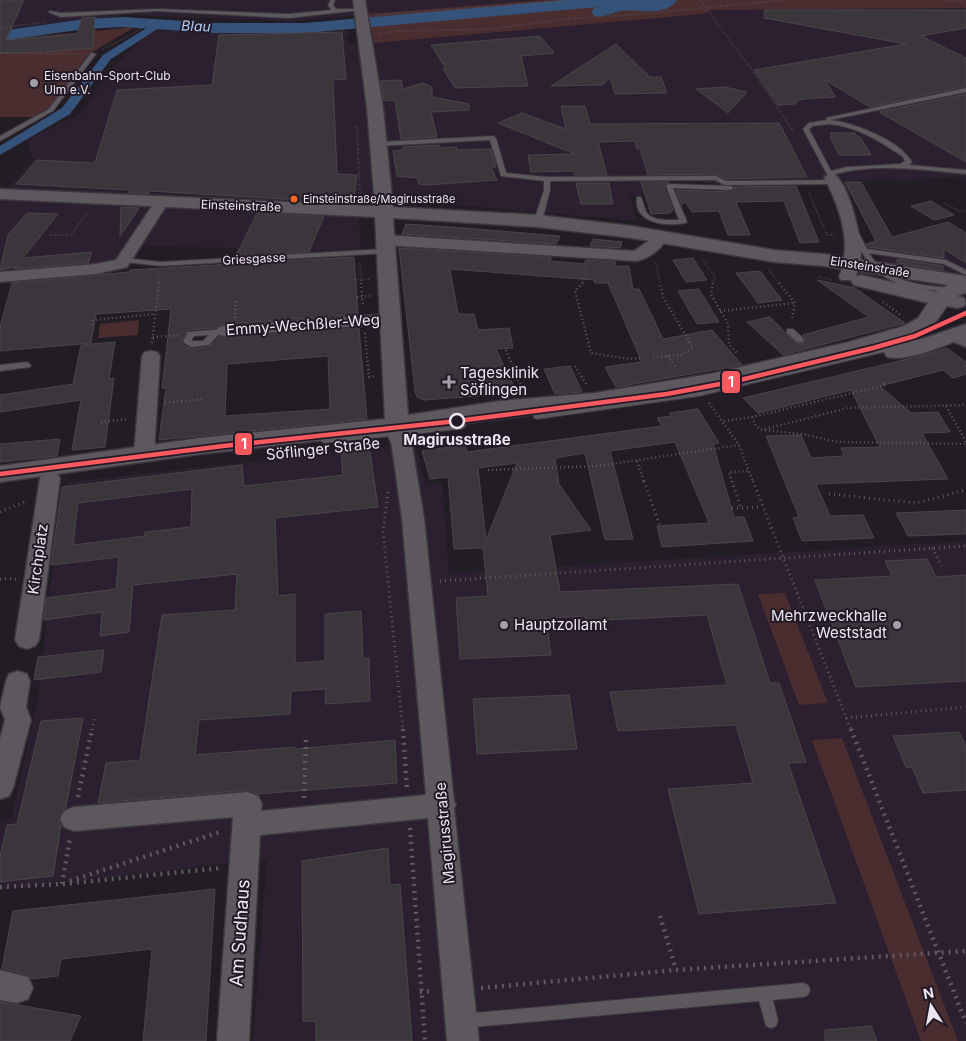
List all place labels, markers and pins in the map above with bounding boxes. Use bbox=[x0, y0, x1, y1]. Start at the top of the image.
place label: Eisenbahn-Sport-Club Ulm e.V. bbox=[44, 68, 171, 97]
marker: Eisenbahn-Sport-Club Ulm e.V. bbox=[28, 77, 40, 89]
place label: Einsteinstraße/Magirusstraße bbox=[303, 192, 455, 206]
marker: Einsteinstraße/Magirusstraße bbox=[289, 194, 299, 204]
place label: Tagesklinik Söflingen bbox=[460, 363, 540, 399]
marker: Tagesklinik Söflingen bbox=[442, 375, 456, 389]
marker: Magirusstraße bbox=[449, 413, 465, 429]
place label: Magirusstraße bbox=[403, 430, 511, 449]
place label: Mehrzweckhalle Weststadt bbox=[771, 606, 887, 642]
place label: Hauptzollamt bbox=[514, 615, 607, 634]
marker: Hauptzollamt bbox=[498, 619, 510, 631]
marker: Mehrzweckhalle Weststadt bbox=[891, 619, 903, 631]

